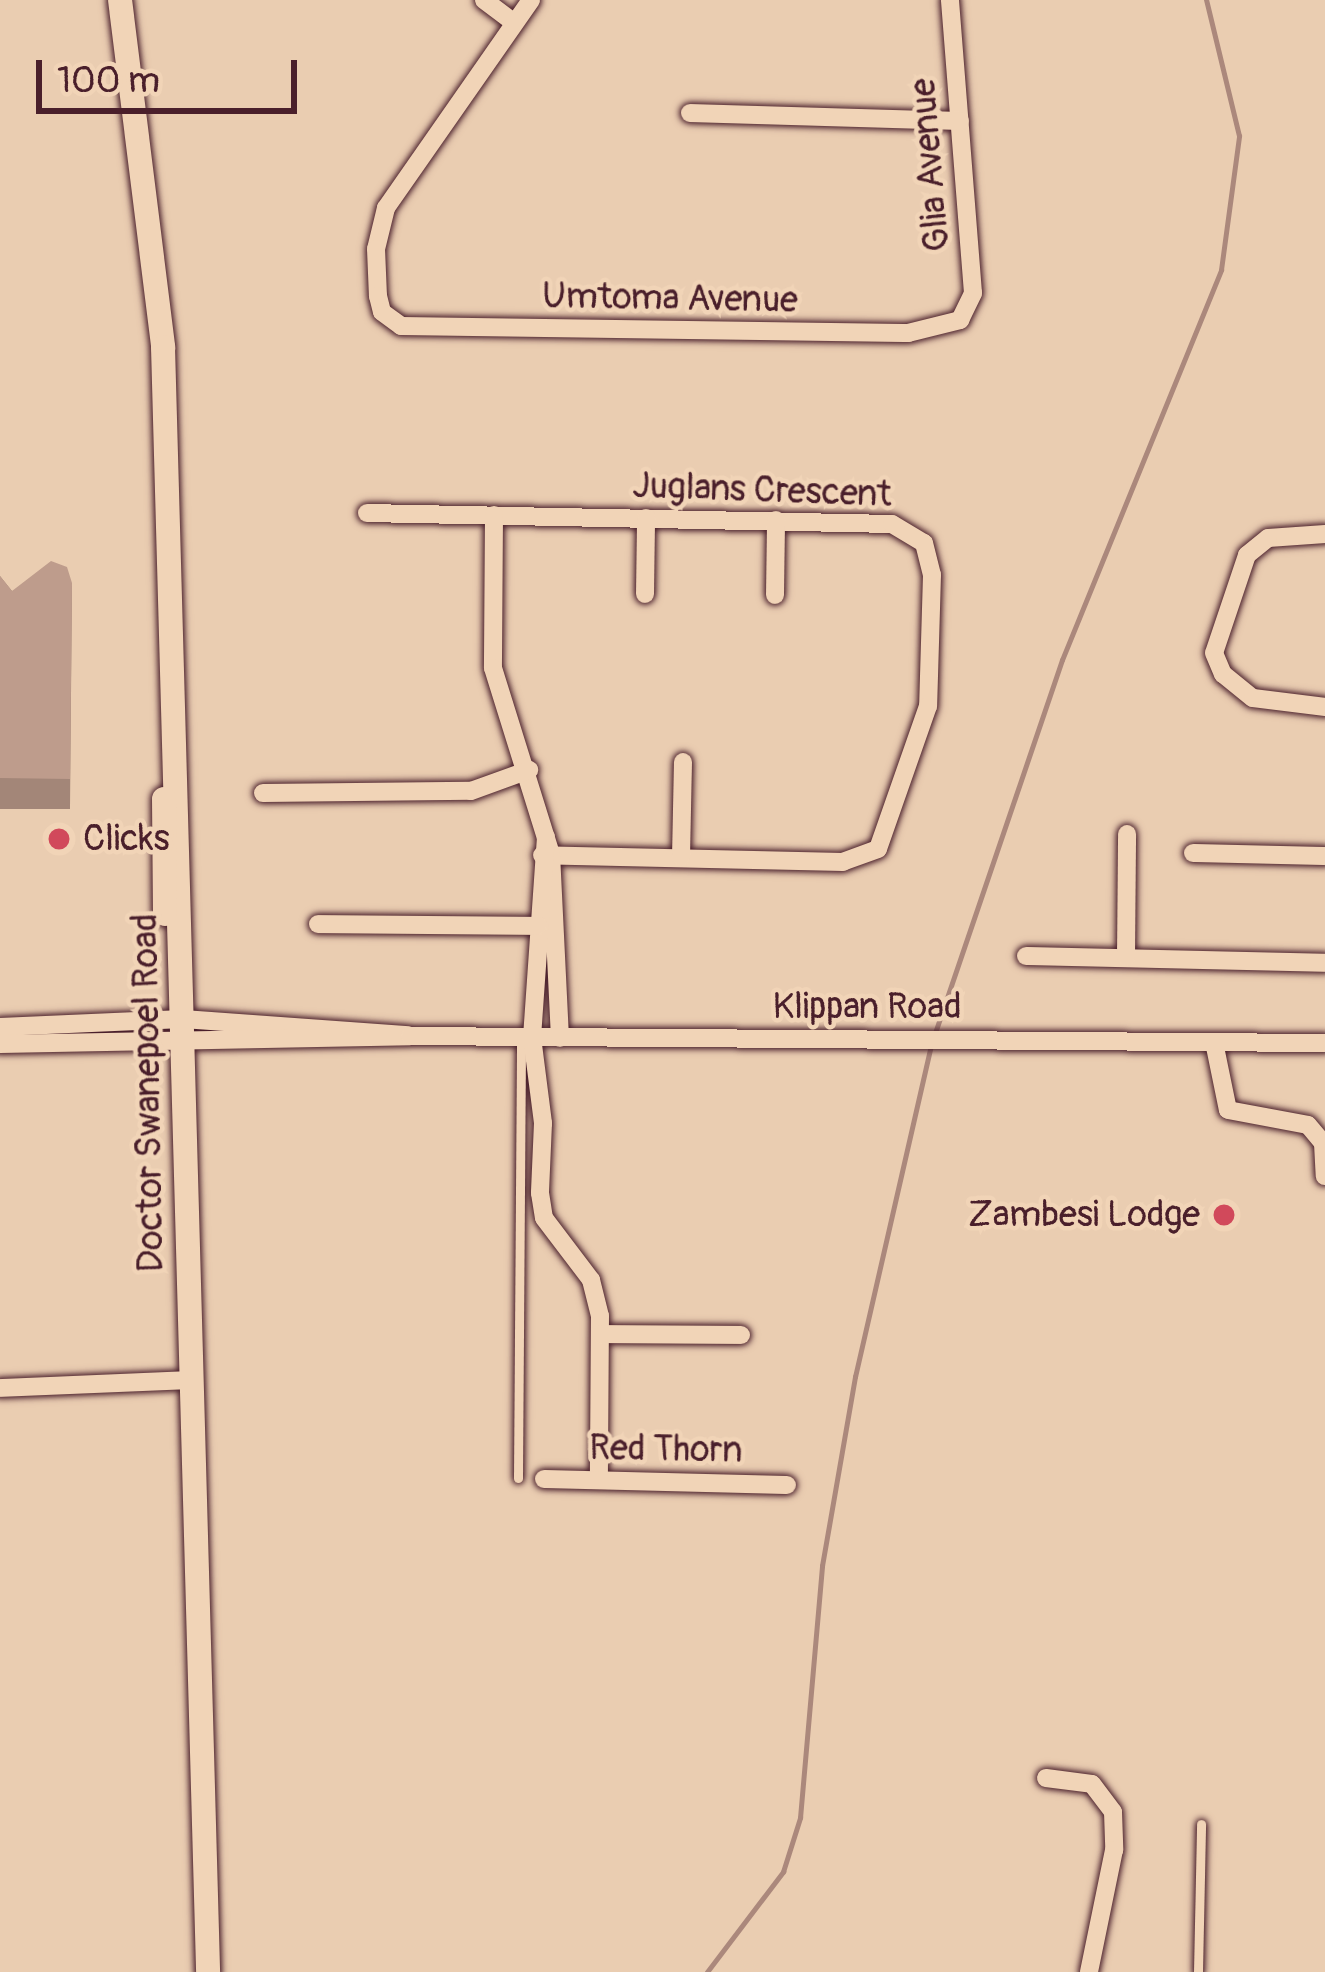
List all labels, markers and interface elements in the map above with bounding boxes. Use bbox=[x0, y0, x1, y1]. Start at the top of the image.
scale bar bbox=[42, 36, 303, 110]
text: 100 m bbox=[57, 58, 160, 103]
street label: Glia Avenue bbox=[901, 77, 959, 253]
street label: Umtoma Avenue bbox=[542, 274, 798, 322]
street label: Juglans Crescent bbox=[632, 464, 892, 516]
place label: Clicks bbox=[83, 817, 170, 861]
marker: Clicks bbox=[46, 826, 72, 852]
street label: Doctor Swanepoel Road bbox=[123, 913, 173, 1273]
street label: Klippan Road bbox=[772, 985, 962, 1029]
place label: Zambesi Lodge bbox=[968, 1193, 1200, 1237]
marker: Zambesi Lodge bbox=[1211, 1202, 1237, 1228]
street label: Red Thorn bbox=[589, 1426, 743, 1472]

